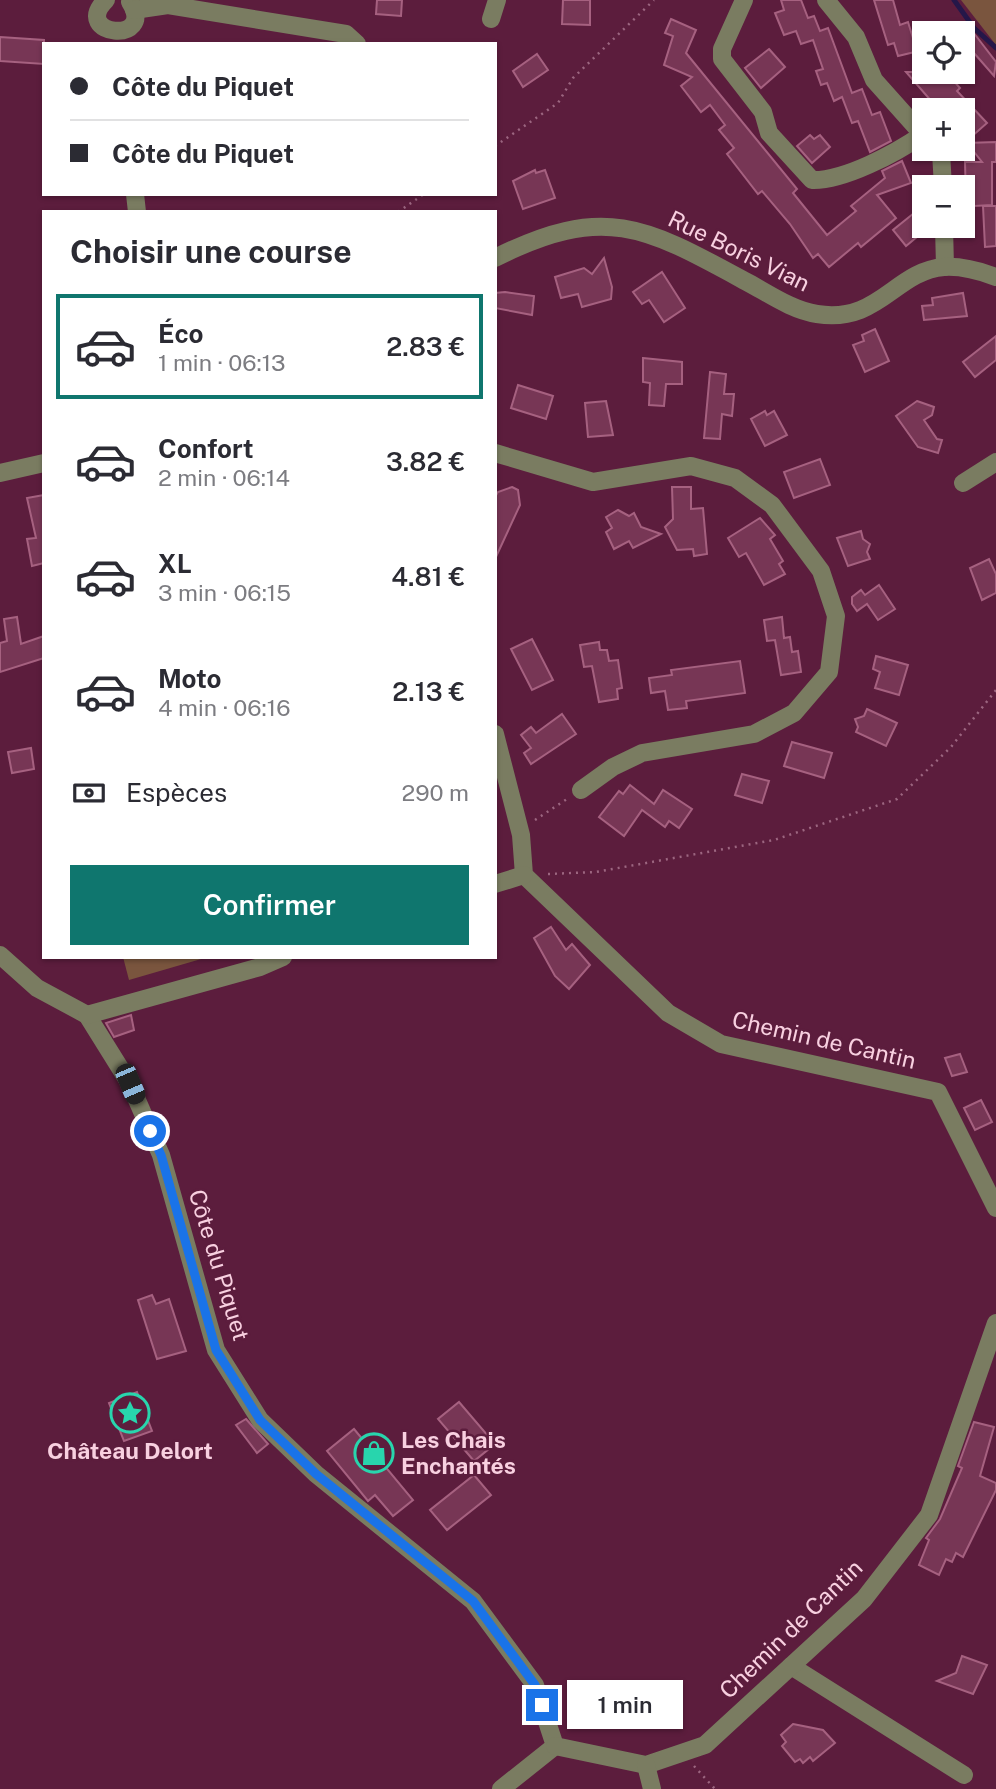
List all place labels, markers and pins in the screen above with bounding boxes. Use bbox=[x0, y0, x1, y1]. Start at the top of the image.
place icon: Château Delort bbox=[109, 1392, 151, 1434]
place label: Les Chais Enchantés bbox=[401, 1426, 516, 1479]
shop icon: Les Chais Enchantés bbox=[353, 1432, 395, 1474]
place label: Château Delort bbox=[47, 1437, 213, 1464]

